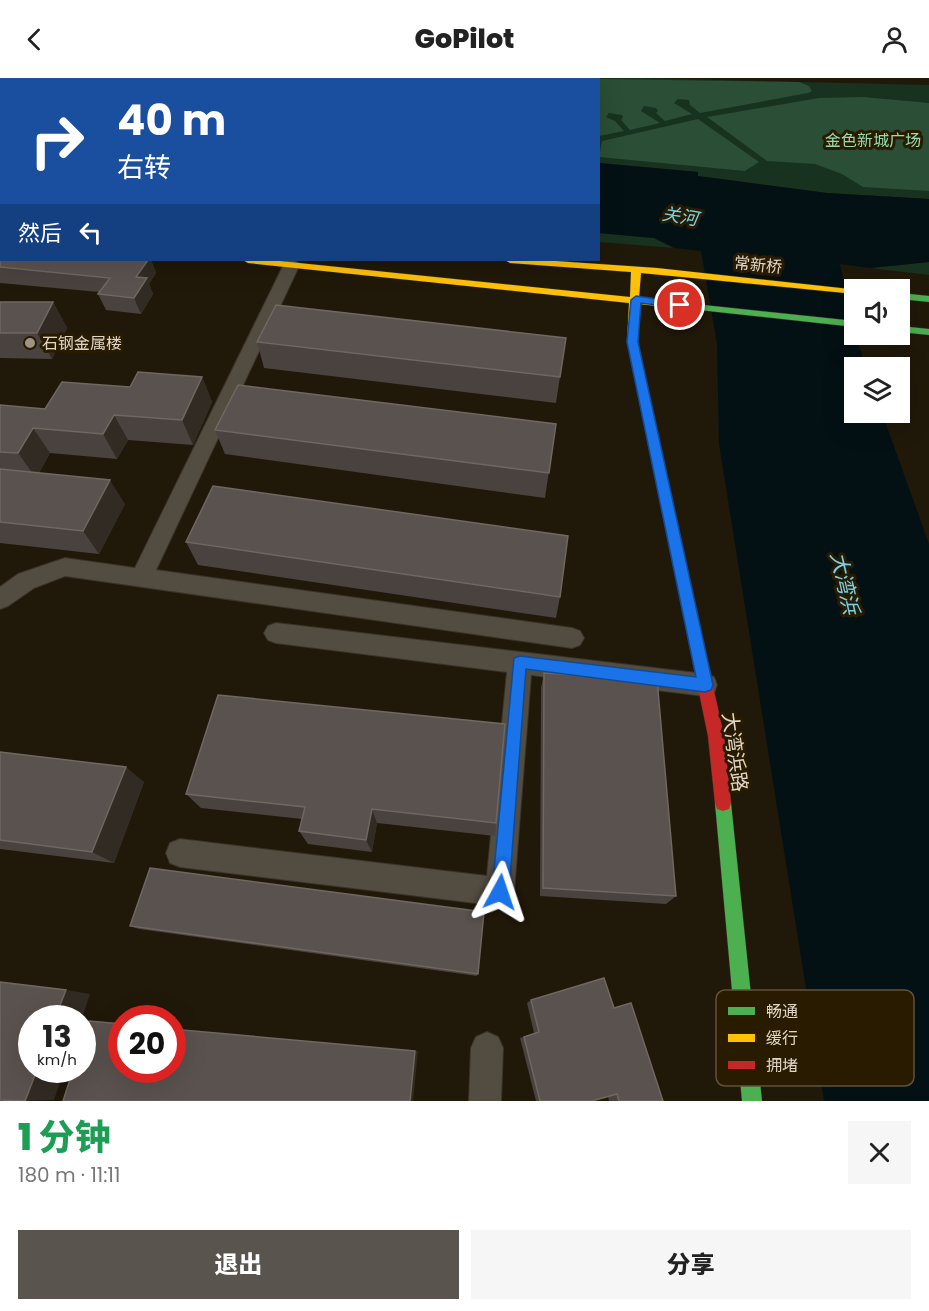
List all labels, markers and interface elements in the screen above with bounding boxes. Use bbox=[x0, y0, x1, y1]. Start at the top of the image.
text: GoPilot bbox=[415, 20, 514, 57]
icon: back bbox=[18, 23, 51, 56]
icon: person bbox=[878, 23, 911, 56]
text: 40 m bbox=[117, 91, 226, 150]
icon: right bbox=[18, 102, 96, 180]
park label: 金色新城广场 bbox=[825, 129, 921, 152]
text: 右转 bbox=[117, 149, 171, 186]
water label: 关河 bbox=[660, 201, 703, 232]
icon: left bbox=[74, 216, 107, 249]
text: 然后 bbox=[18, 218, 62, 249]
street label: 常新桥 bbox=[733, 251, 783, 279]
pin bbox=[654, 279, 705, 330]
map controls bbox=[844, 279, 910, 423]
button: sound bbox=[844, 279, 910, 345]
icon: arrive bbox=[663, 288, 696, 321]
place label: 石钢金属楼 bbox=[42, 332, 122, 355]
marker: 石钢金属楼 bbox=[23, 336, 37, 350]
button: layers bbox=[844, 357, 910, 423]
water label: 大湾浜 bbox=[824, 549, 867, 619]
street label: 大湾浜路 bbox=[716, 710, 754, 794]
position arrow bbox=[468, 860, 532, 924]
legend bbox=[716, 990, 914, 1086]
text: 畅通 bbox=[766, 1000, 798, 1023]
speed limit sign: 20 bbox=[108, 1005, 186, 1083]
text: 13 bbox=[42, 1015, 72, 1058]
text: 缓行 bbox=[766, 1027, 798, 1050]
text: km/h bbox=[37, 1049, 77, 1070]
text: 拥堵 bbox=[766, 1054, 798, 1077]
text: 1 分钟 bbox=[18, 1112, 111, 1163]
button: close bbox=[848, 1121, 911, 1184]
text: 180 m · 11:11 bbox=[18, 1161, 120, 1189]
button: 退出 bbox=[18, 1230, 459, 1299]
button: 分享 bbox=[471, 1230, 911, 1299]

